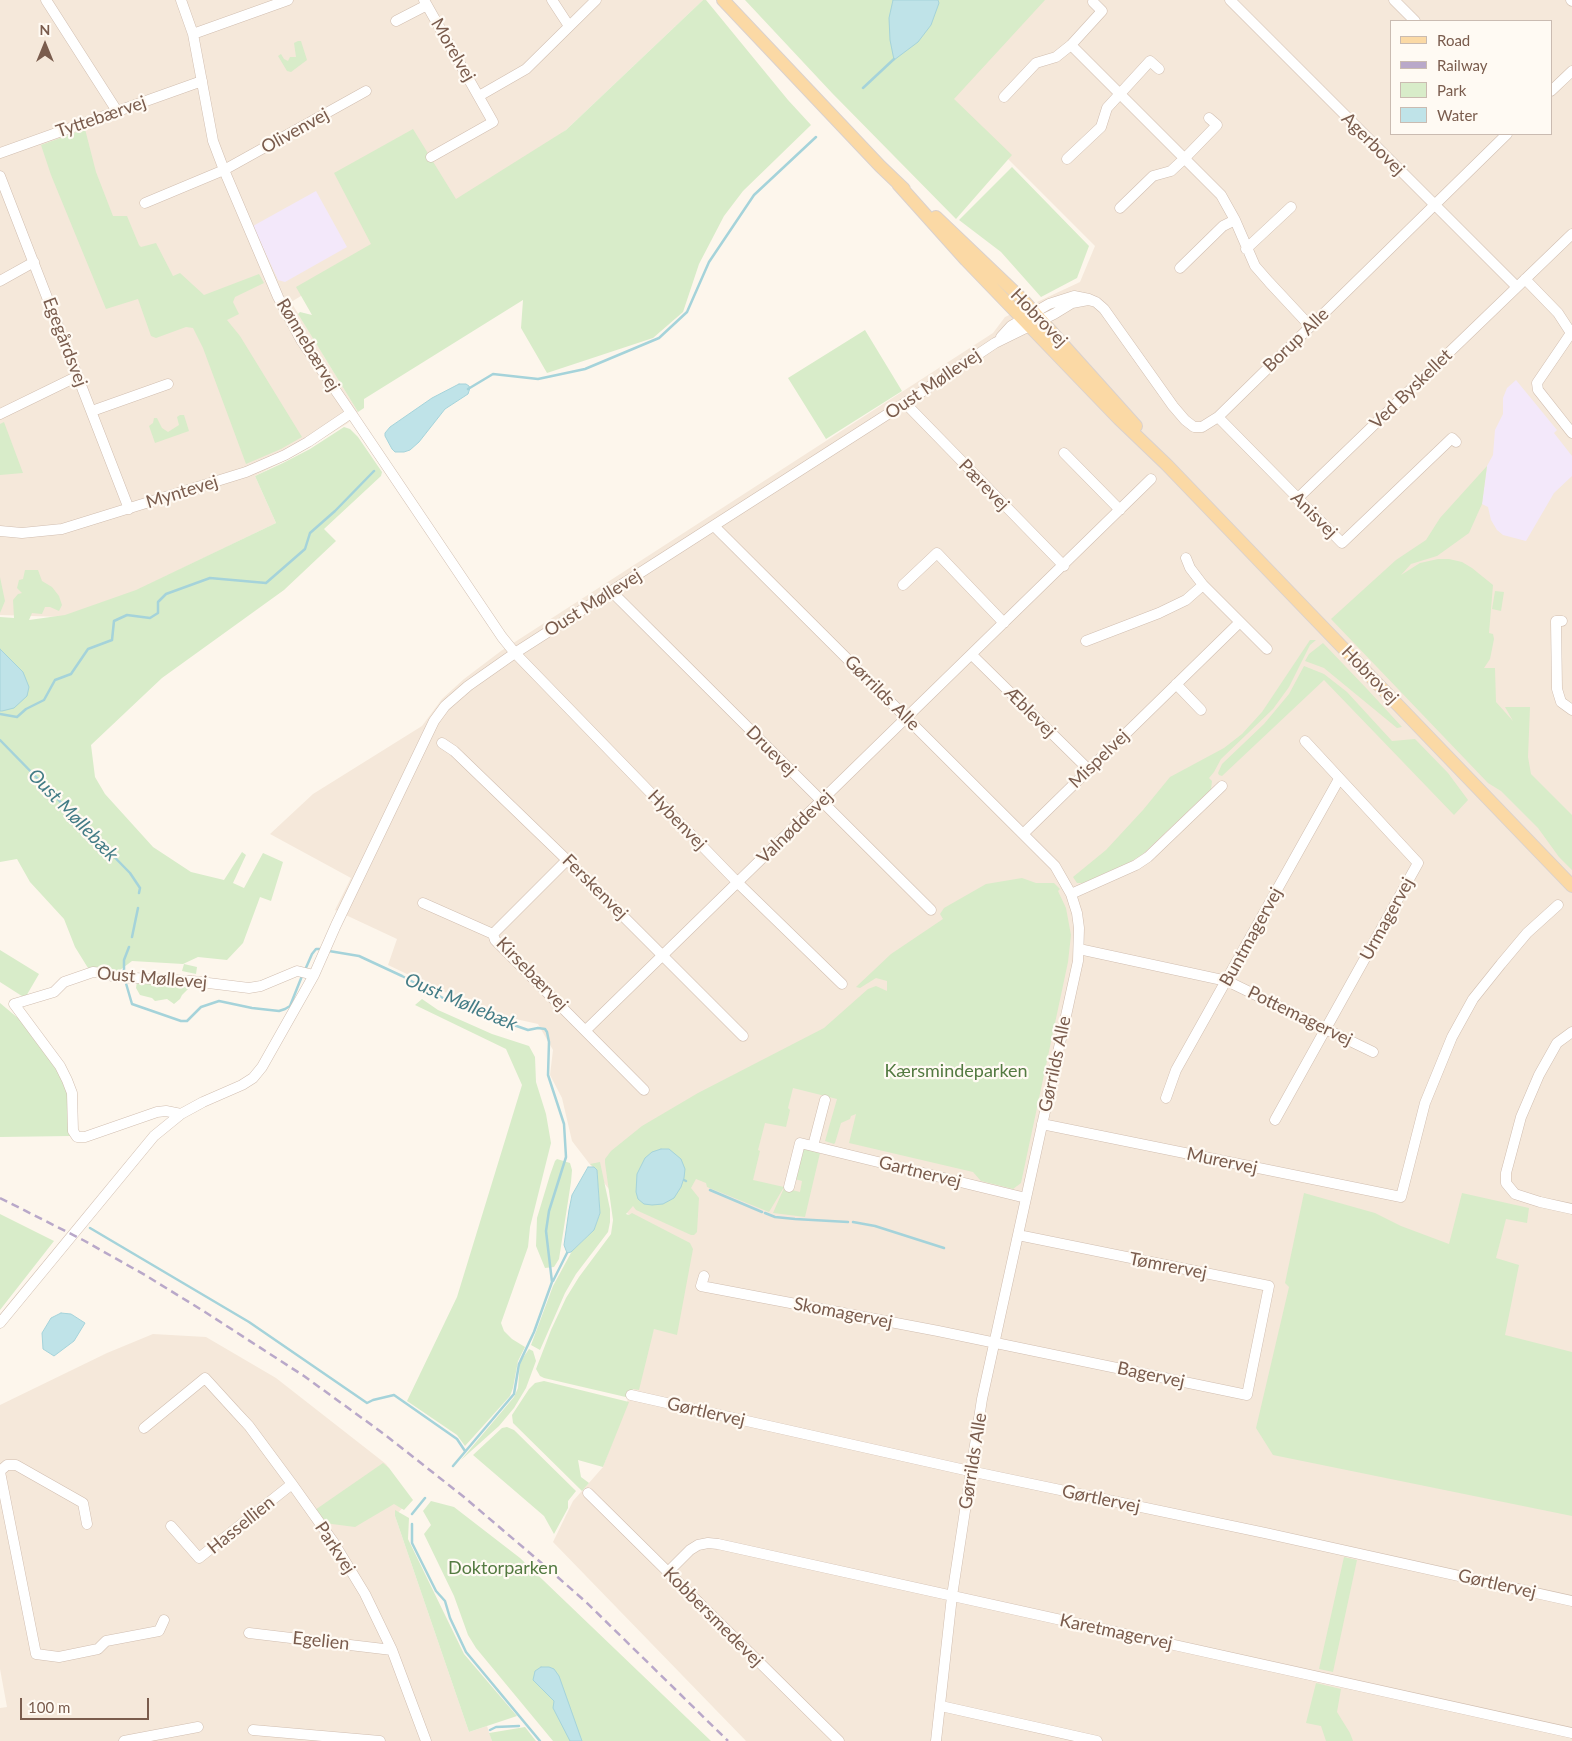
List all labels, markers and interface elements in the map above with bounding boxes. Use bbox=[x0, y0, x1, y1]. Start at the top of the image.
street label: Morelvej bbox=[426, 15, 480, 85]
north arrow bbox=[20, 20, 70, 70]
legend bbox=[1390, 20, 1552, 135]
text: N bbox=[40, 21, 50, 38]
text: Road bbox=[1437, 31, 1470, 49]
text: Railway bbox=[1437, 56, 1488, 74]
text: Park bbox=[1437, 81, 1466, 99]
street label: Tyttebærvej bbox=[53, 91, 149, 143]
street label: Olivenvej bbox=[257, 104, 333, 158]
text: Water bbox=[1437, 106, 1478, 124]
street label: Agerbovej bbox=[1337, 108, 1409, 180]
street label: Hobrovej bbox=[1006, 284, 1072, 352]
street label: Egegårdsvej bbox=[38, 294, 92, 390]
street label: Rønnebærvej bbox=[272, 295, 344, 395]
street label: Borup Alle bbox=[1259, 303, 1333, 377]
street label: Oust Møllevej bbox=[881, 344, 985, 424]
street label: Ved Byskellet bbox=[1365, 344, 1457, 434]
street label: Pærevej bbox=[954, 455, 1014, 515]
street label: Myntevej bbox=[143, 471, 221, 513]
street label: Anisvej bbox=[1286, 487, 1342, 543]
street label: Oust Møllevej bbox=[540, 565, 646, 641]
street label: Hobrovej bbox=[1337, 641, 1403, 709]
street label: Gørrilds Alle bbox=[840, 651, 924, 735]
street label: Æblevej bbox=[1000, 682, 1060, 742]
street label: Druevej bbox=[741, 721, 801, 781]
street label: Mispelvej bbox=[1064, 725, 1134, 793]
water label: Oust Møllebæk bbox=[23, 764, 123, 866]
street label: Hybenvej bbox=[643, 785, 711, 855]
street label: Valnøddevej bbox=[753, 786, 837, 868]
street label: Ferskenvej bbox=[558, 850, 632, 924]
street label: Urmagervej bbox=[1355, 874, 1419, 964]
street label: Buntmagervej bbox=[1215, 884, 1287, 990]
street label: Kirsebærvej bbox=[492, 933, 572, 1015]
street label: Oust Møllevej bbox=[96, 962, 208, 994]
water label: Oust Møllebæk bbox=[401, 968, 521, 1036]
street label: Pottemagervej bbox=[1244, 981, 1356, 1051]
street label: Gørrilds Alle bbox=[1034, 1014, 1076, 1114]
park label: Kærsmindeparken bbox=[884, 1060, 1028, 1082]
street label: Murervej bbox=[1185, 1143, 1259, 1179]
street label: Gartnervej bbox=[877, 1151, 963, 1193]
street label: Tømrervej bbox=[1127, 1248, 1209, 1284]
street label: Skomagervej bbox=[792, 1293, 894, 1333]
street label: Bagervej bbox=[1115, 1357, 1187, 1393]
street label: Gørtlervej bbox=[665, 1393, 747, 1431]
street label: Gørrilds Alle bbox=[955, 1411, 991, 1511]
street label: Gørtlervej bbox=[1060, 1480, 1142, 1518]
street label: Hassellien bbox=[203, 1491, 279, 1559]
street label: Parkvej bbox=[310, 1518, 360, 1578]
park label: Doktorparken bbox=[448, 1557, 558, 1579]
street label: Kobbersmedevej bbox=[659, 1563, 767, 1671]
street label: Gørtlervej bbox=[1456, 1565, 1538, 1603]
street label: Karetmagervej bbox=[1058, 1610, 1174, 1654]
street label: Egelien bbox=[292, 1627, 350, 1655]
scale bar bbox=[22, 1688, 151, 1720]
text: 100 m bbox=[28, 1698, 70, 1716]

